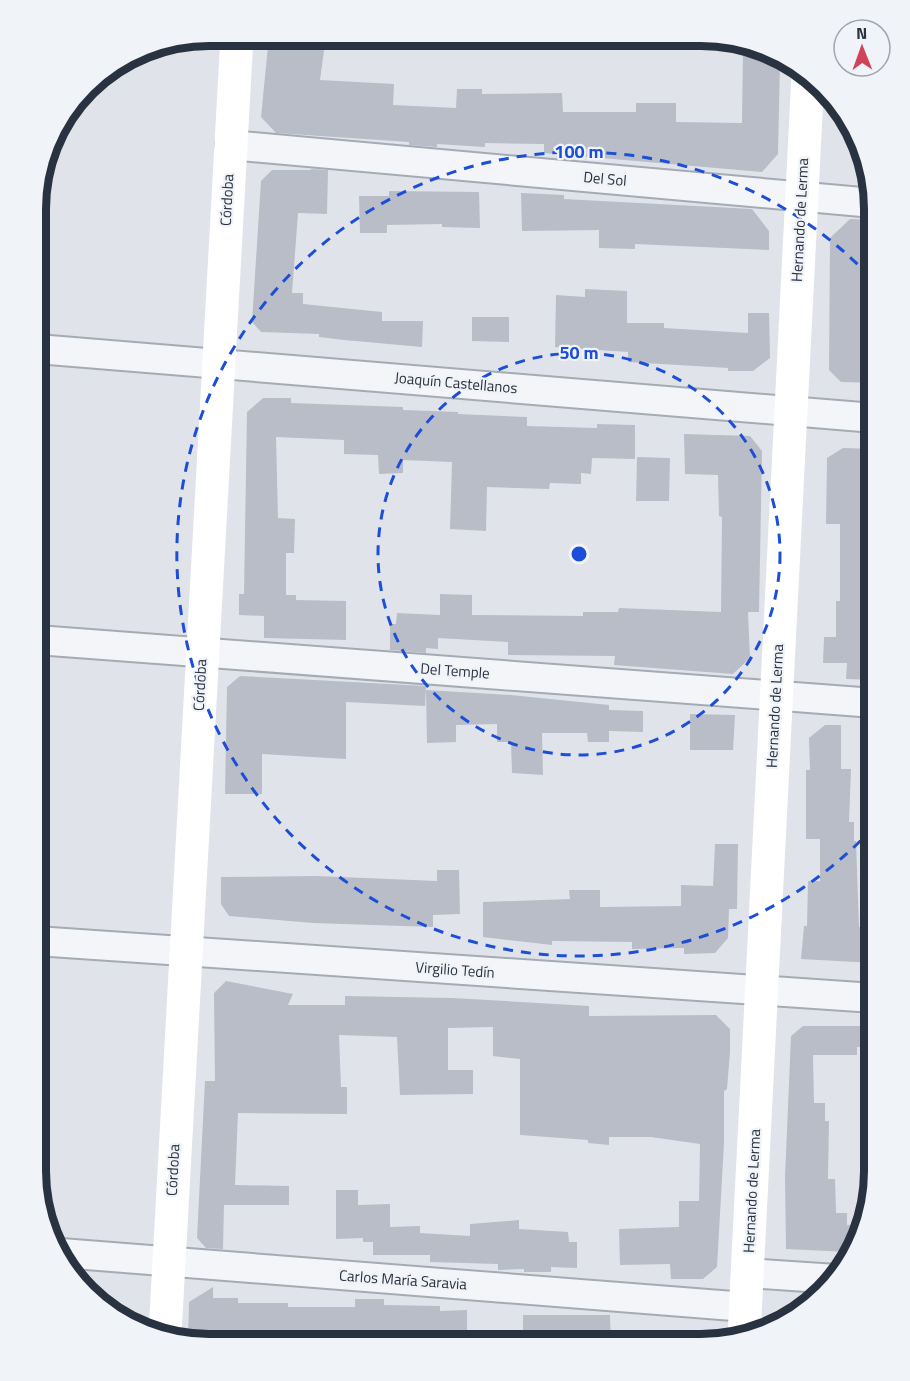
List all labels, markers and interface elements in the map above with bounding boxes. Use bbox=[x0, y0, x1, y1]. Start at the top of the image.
north arrow bbox=[832, 18, 892, 78]
text: N bbox=[856, 21, 867, 45]
text: 100 m bbox=[554, 138, 604, 165]
street label: Hernando de Lerma bbox=[785, 157, 814, 283]
street label: Del Sol bbox=[582, 165, 628, 192]
street label: Córdoba bbox=[214, 173, 239, 227]
text: 50 m bbox=[559, 339, 599, 366]
street label: Joaquín Castellanos bbox=[394, 366, 518, 399]
centre of rings bbox=[569, 544, 589, 564]
street label: Hernando de Lerma bbox=[760, 643, 789, 769]
street label: Del Temple bbox=[420, 657, 491, 684]
street label: Córdoba bbox=[187, 658, 212, 712]
street label: Virgilio Tedín bbox=[415, 955, 495, 984]
street label: Hernando de Lerma bbox=[737, 1128, 766, 1254]
street label: Córdoba bbox=[160, 1143, 185, 1197]
street label: Carlos María Saravia bbox=[338, 1264, 468, 1295]

